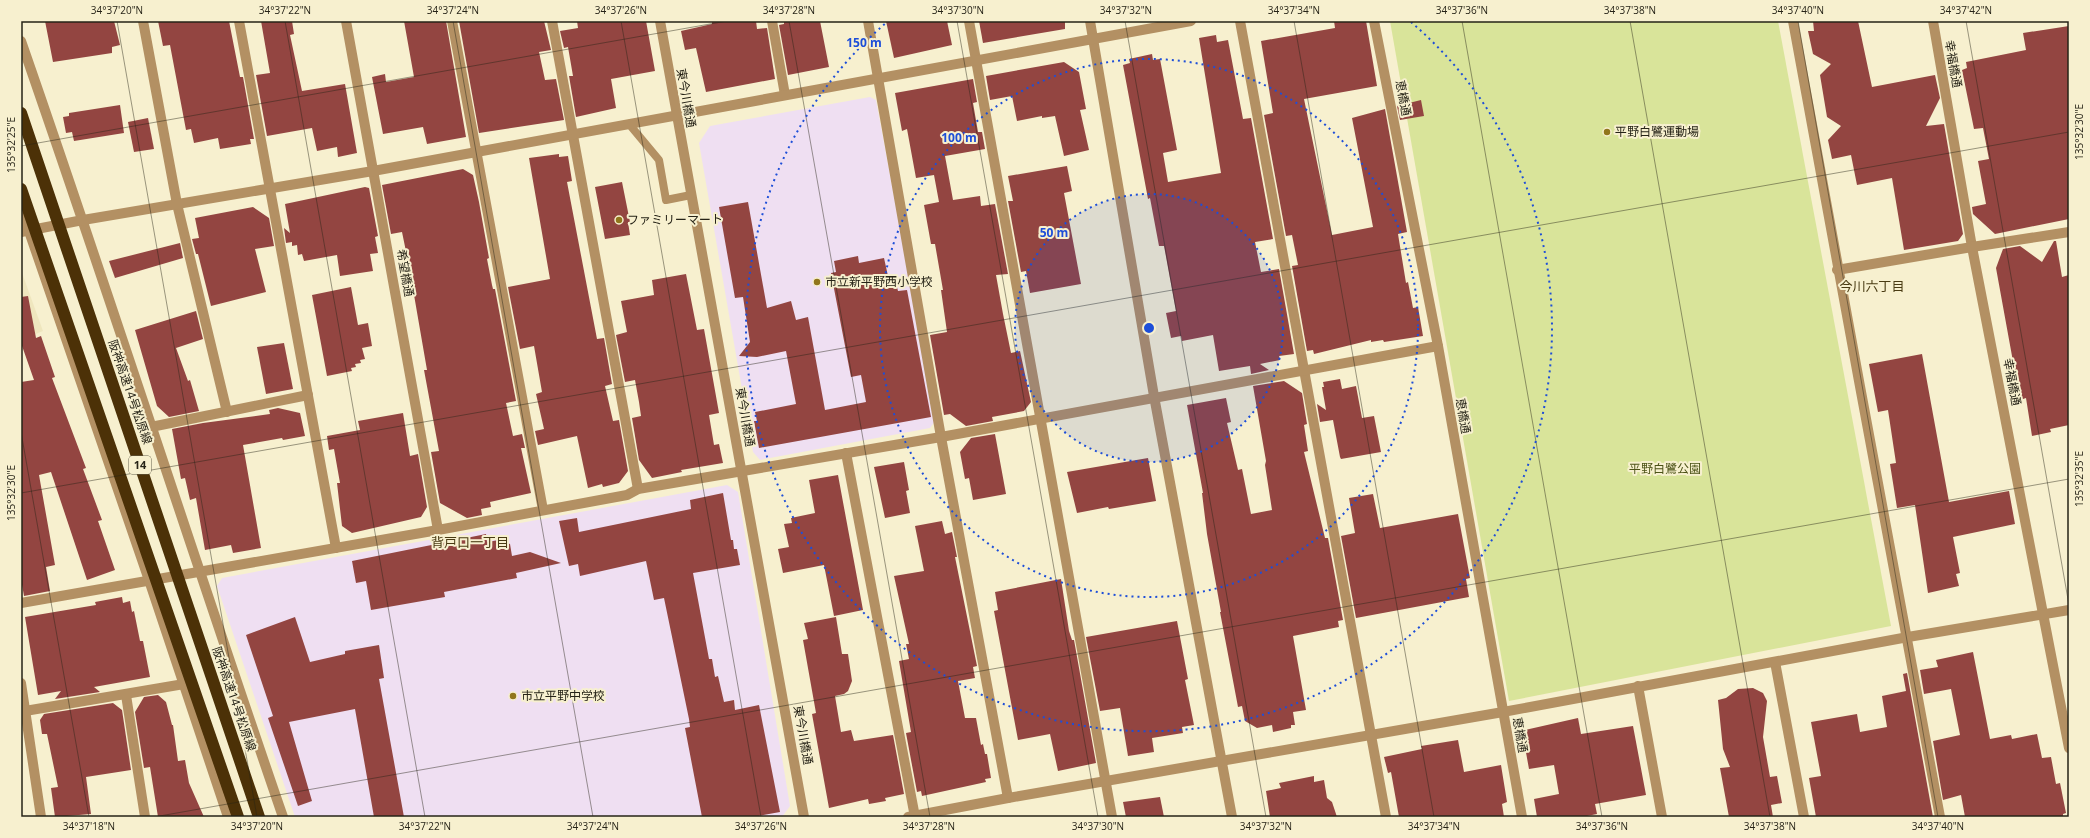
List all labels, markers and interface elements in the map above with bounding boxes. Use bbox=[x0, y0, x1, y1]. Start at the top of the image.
text: 34°37'20"N bbox=[91, 3, 143, 17]
text: 34°37'22"N bbox=[259, 3, 311, 17]
text: 34°37'24"N bbox=[427, 3, 479, 17]
text: 34°37'26"N bbox=[595, 3, 647, 17]
text: 34°37'28"N bbox=[763, 3, 815, 17]
text: 34°37'30"N bbox=[932, 3, 984, 17]
text: 34°37'32"N bbox=[1100, 3, 1152, 17]
text: 34°37'34"N bbox=[1268, 3, 1320, 17]
text: 34°37'36"N bbox=[1436, 3, 1488, 17]
text: 34°37'38"N bbox=[1604, 3, 1656, 17]
text: 34°37'40"N bbox=[1772, 3, 1824, 17]
text: 34°37'42"N bbox=[1940, 3, 1992, 17]
text: 150 m bbox=[846, 34, 882, 51]
street label: 幸福橋通 bbox=[1941, 39, 1966, 89]
street label: 東今川橋通 bbox=[673, 67, 700, 129]
street label: 恵橋通 bbox=[1392, 79, 1415, 117]
text: 135°32'30"E bbox=[2072, 104, 2086, 160]
text: 135°32'25"E bbox=[4, 117, 18, 173]
place label: 平野白鷺運動場 bbox=[1615, 123, 1699, 140]
marker: 平野白鷺運動場 bbox=[1602, 127, 1612, 137]
text: 100 m bbox=[941, 129, 977, 146]
place label: ファミリーマート bbox=[627, 211, 723, 228]
marker: ファミリーマート bbox=[614, 215, 624, 225]
text: 50 m bbox=[1040, 224, 1068, 241]
street label: 希望橋通 bbox=[393, 248, 418, 298]
place label: 市立新平野西小学校 bbox=[825, 273, 933, 290]
marker: 市立新平野西小学校 bbox=[812, 277, 822, 287]
district label: 今川六丁目 bbox=[1839, 277, 1905, 295]
centre of rings bbox=[1142, 321, 1156, 335]
street label: 阪神高速14号松原線 bbox=[105, 337, 156, 446]
street label: 幸福橋通 bbox=[2000, 357, 2025, 407]
street label: 東今川橋通 bbox=[732, 386, 759, 448]
street label: 恵橋通 bbox=[1452, 397, 1475, 435]
text: 135°32'35"E bbox=[2072, 451, 2086, 507]
road number: 14 bbox=[129, 456, 151, 474]
park label: 平野白鷺公園 bbox=[1629, 460, 1701, 477]
text: 135°32'30"E bbox=[4, 465, 18, 521]
district label: 背戸口一丁目 bbox=[431, 533, 509, 551]
street label: 阪神高速14号松原線 bbox=[209, 644, 260, 753]
place label: 市立平野中学校 bbox=[521, 687, 605, 704]
marker: 市立平野中学校 bbox=[508, 691, 518, 701]
street label: 東今川橋通 bbox=[790, 704, 817, 766]
street label: 恵橋通 bbox=[1509, 716, 1532, 754]
text: 34°37'18"N bbox=[63, 819, 115, 833]
text: 34°37'20"N bbox=[231, 819, 283, 833]
text: 34°37'22"N bbox=[399, 819, 451, 833]
text: 34°37'24"N bbox=[567, 819, 619, 833]
text: 34°37'26"N bbox=[735, 819, 787, 833]
text: 34°37'28"N bbox=[903, 819, 955, 833]
text: 34°37'30"N bbox=[1072, 819, 1124, 833]
text: 34°37'32"N bbox=[1240, 819, 1292, 833]
text: 34°37'34"N bbox=[1408, 819, 1460, 833]
text: 34°37'36"N bbox=[1576, 819, 1628, 833]
text: 34°37'38"N bbox=[1744, 819, 1796, 833]
text: 34°37'40"N bbox=[1912, 819, 1964, 833]

